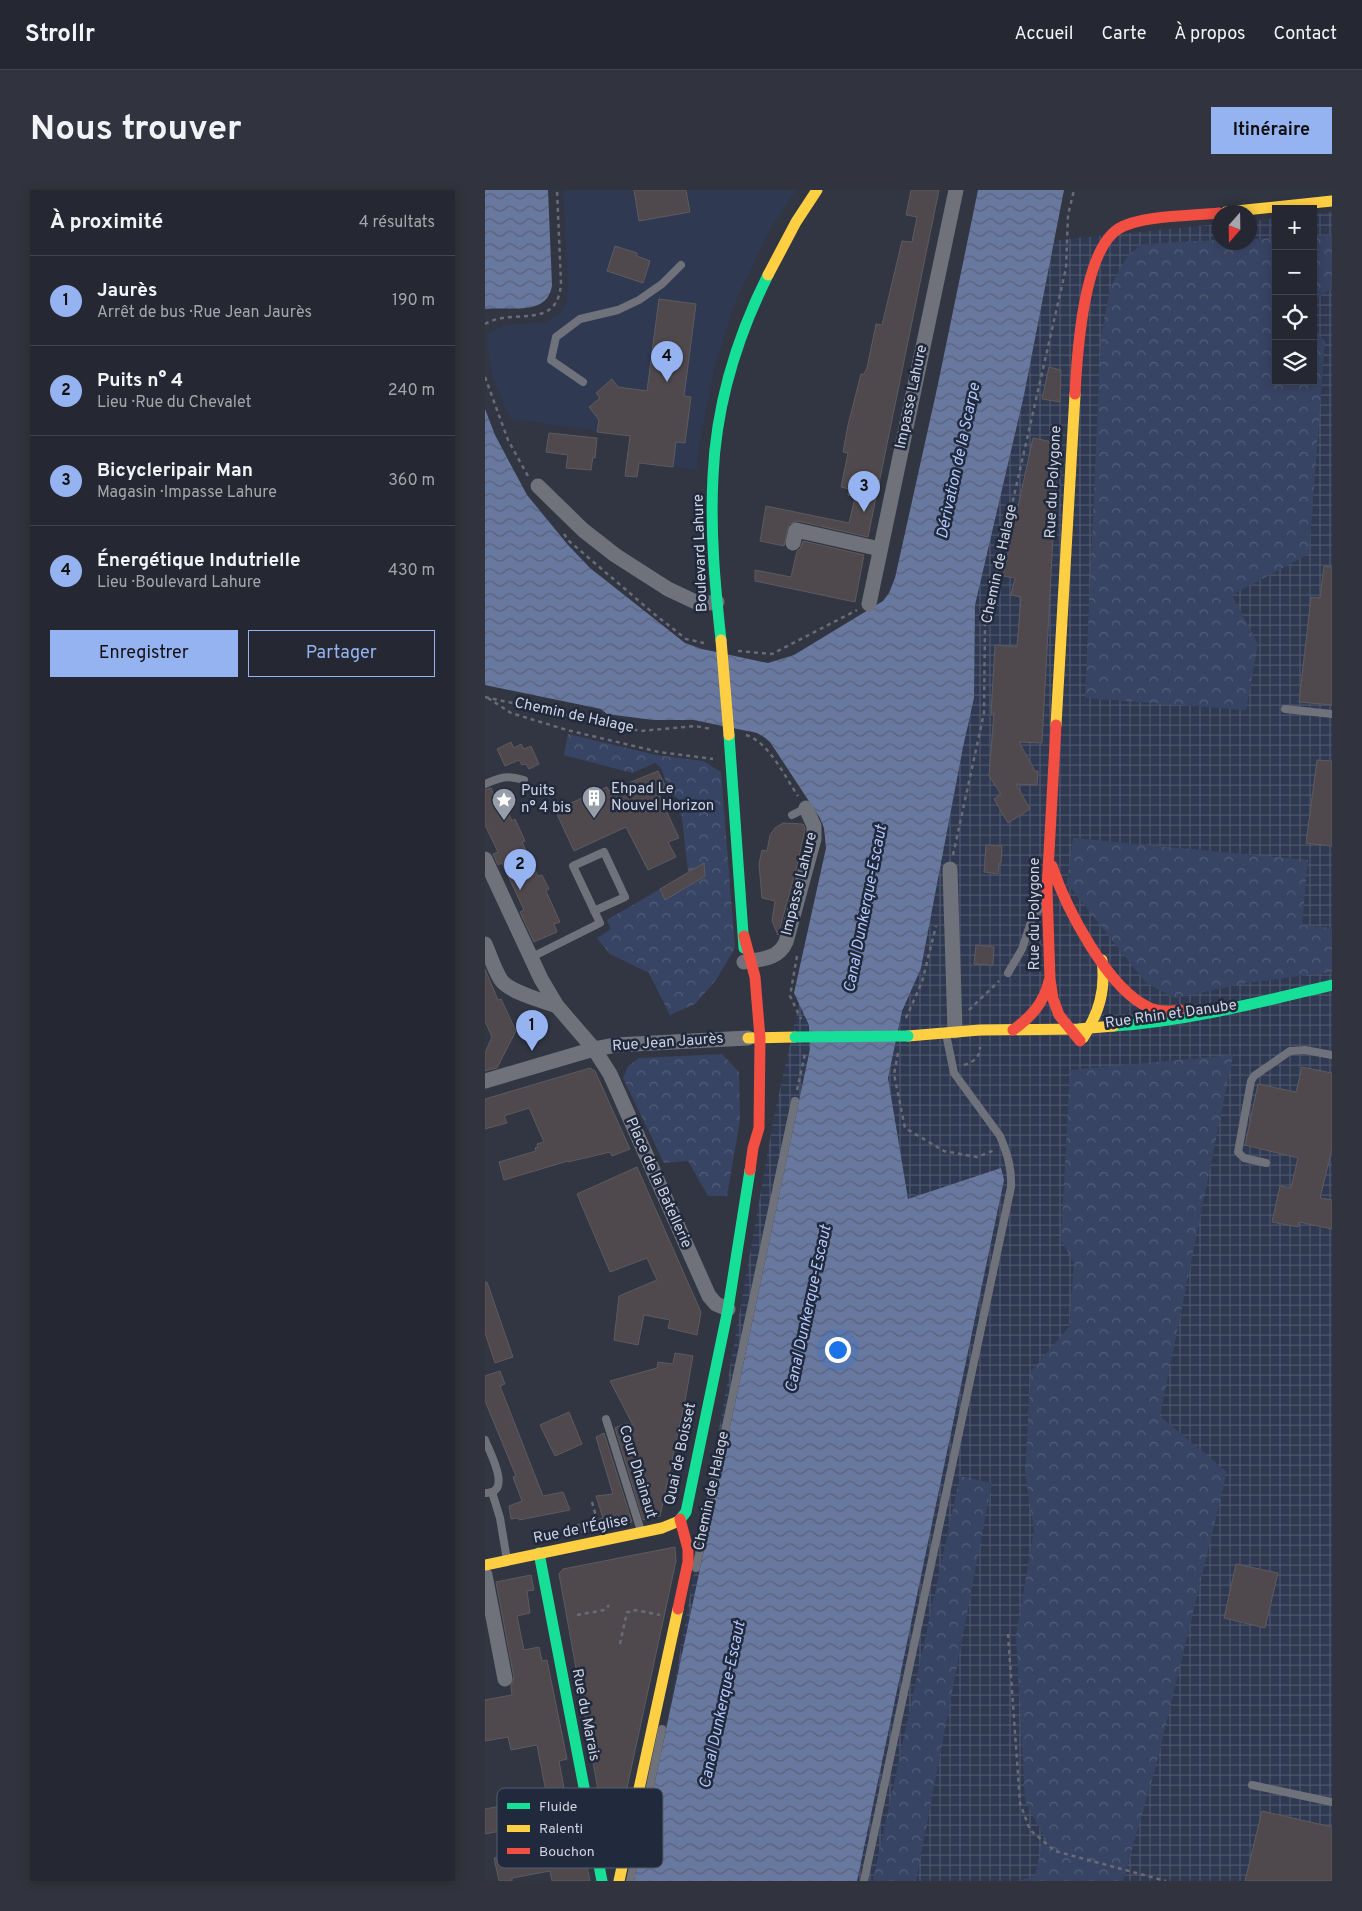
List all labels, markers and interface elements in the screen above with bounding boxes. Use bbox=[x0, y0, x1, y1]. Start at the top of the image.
text: Strollr bbox=[25, 20, 95, 50]
text: Accueil bbox=[1014, 23, 1073, 46]
text: Carte bbox=[1101, 23, 1146, 46]
text: À propos bbox=[1174, 23, 1245, 46]
text: Contact bbox=[1273, 23, 1337, 46]
button: Itinéraire bbox=[1211, 107, 1332, 154]
text: Nous trouver bbox=[30, 108, 242, 152]
north arrow bbox=[1212, 205, 1257, 250]
map controls bbox=[1272, 205, 1317, 385]
button: + bbox=[1272, 205, 1317, 250]
text: À proximité bbox=[50, 209, 163, 236]
text: 4 résultats bbox=[359, 213, 435, 233]
button: − bbox=[1272, 250, 1317, 295]
text: Jaurès bbox=[97, 279, 157, 303]
text: 1 bbox=[63, 291, 69, 311]
text: 190 m bbox=[392, 291, 435, 311]
button: locate bbox=[1272, 295, 1317, 340]
text: Arrêt de bus · Rue Jean Jaurès bbox=[97, 303, 312, 323]
button: layers bbox=[1272, 340, 1317, 385]
pin: 4 bbox=[651, 341, 683, 382]
street label: Impasse Lahure bbox=[892, 343, 932, 451]
text: Puits n° 4 bbox=[97, 369, 183, 393]
text: 2 bbox=[61, 381, 71, 401]
text: 240 m bbox=[388, 381, 435, 401]
water label: Dérivation de la Scarpe bbox=[933, 381, 985, 541]
text: Lieu · Rue du Chevalet bbox=[97, 393, 251, 413]
street label: Rue du Polygone bbox=[1042, 425, 1066, 539]
text: Bicycleripair Man bbox=[97, 459, 253, 483]
text: 3 bbox=[61, 471, 71, 491]
text: 360 m bbox=[388, 471, 435, 491]
pin: 3 bbox=[848, 471, 880, 512]
text: Magasin · Impasse Lahure bbox=[97, 483, 277, 503]
street label: Boulevard Lahure bbox=[689, 494, 713, 612]
street label: Chemin de Halage bbox=[978, 503, 1022, 625]
text: Énergétique Indutrielle bbox=[97, 549, 301, 573]
text: 4 bbox=[61, 561, 71, 581]
text: 430 m bbox=[388, 561, 435, 581]
text: Lieu · Boulevard Lahure bbox=[97, 573, 261, 593]
button: Enregistrer bbox=[50, 630, 238, 677]
button: Partager bbox=[248, 630, 435, 677]
street label: Chemin de Halage bbox=[513, 694, 635, 738]
place label: Ehpad Le Nouvel Horizon bbox=[611, 780, 714, 816]
place label: Puits n° 4 bis bbox=[521, 782, 571, 818]
building icon: Ehpad Le Nouvel Horizon bbox=[581, 785, 607, 819]
place icon: Puits n° 4 bis bbox=[491, 787, 517, 821]
water label: Canal Dunkerque-Escaut bbox=[840, 822, 892, 995]
street label: Impasse Lahure bbox=[778, 830, 822, 938]
pin: 2 bbox=[504, 849, 536, 890]
street label: Rue du Polygone bbox=[1026, 857, 1045, 971]
street label: Rue Rhin et Danube bbox=[1104, 996, 1238, 1034]
pin: 1 bbox=[516, 1010, 548, 1051]
street label: Rue Jean Jaurès bbox=[612, 1030, 724, 1056]
street label: Place de la Batellerie bbox=[621, 1115, 695, 1251]
water label: Canal Dunkerque-Escaut bbox=[782, 1222, 837, 1394]
your location bbox=[825, 1337, 851, 1363]
street label: Quai de Boisset bbox=[661, 1401, 701, 1507]
street label: Cour Dhainaut bbox=[614, 1423, 660, 1521]
street label: Chemin de Halage bbox=[690, 1430, 734, 1552]
street label: Rue de l'Église bbox=[532, 1510, 630, 1549]
water label: Canal Dunkerque-Escaut bbox=[696, 1618, 751, 1790]
street label: Rue du Marais bbox=[567, 1667, 603, 1763]
legend bbox=[497, 1788, 663, 1868]
text: Fluide bbox=[539, 1799, 577, 1816]
text: Ralenti bbox=[539, 1821, 583, 1838]
text: Bouchon bbox=[539, 1844, 595, 1861]

